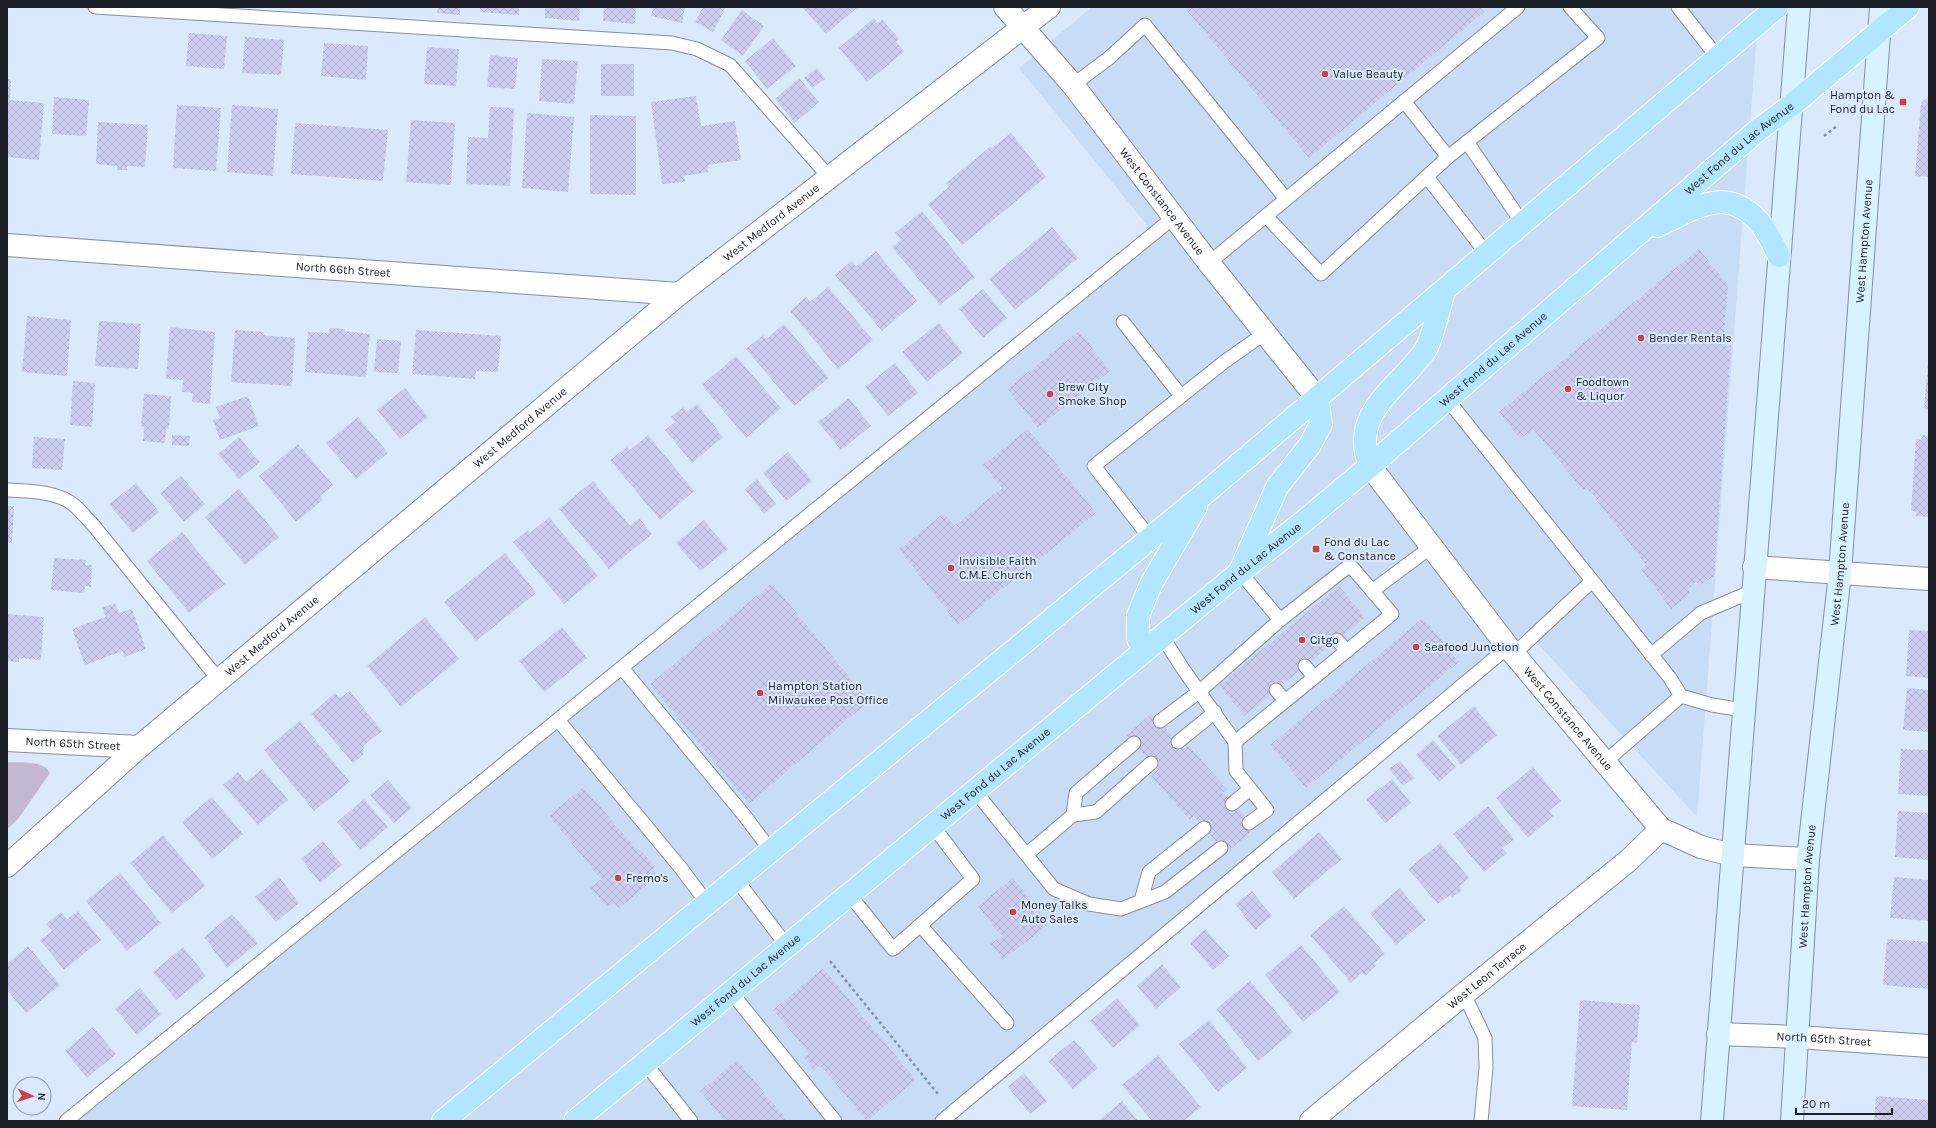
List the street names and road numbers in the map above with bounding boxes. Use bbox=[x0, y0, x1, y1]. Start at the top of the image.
street label: West Fond du Lac Avenue bbox=[1681, 99, 1797, 198]
street label: West Constance Avenue bbox=[1117, 145, 1207, 258]
street label: West Hampton Avenue bbox=[1853, 179, 1875, 303]
street label: West Medford Avenue bbox=[720, 181, 822, 264]
street label: North 66th Street bbox=[295, 259, 392, 280]
street label: West Fond du Lac Avenue bbox=[1436, 309, 1550, 410]
street label: West Medford Avenue bbox=[470, 384, 570, 471]
street label: West Hampton Avenue bbox=[1827, 502, 1852, 627]
street label: West Fond du Lac Avenue bbox=[1187, 519, 1304, 617]
street label: West Medford Avenue bbox=[222, 592, 322, 679]
street label: West Constance Avenue bbox=[1521, 664, 1616, 773]
street label: West Fond du Lac Avenue bbox=[938, 725, 1053, 823]
street label: North 65th Street bbox=[25, 734, 121, 753]
street label: West Hampton Avenue bbox=[1796, 824, 1819, 949]
street label: West Fond du Lac Avenue bbox=[688, 931, 803, 1030]
street label: West Leon Terrace bbox=[1444, 939, 1529, 1012]
street label: North 65th Street bbox=[1776, 1029, 1872, 1049]

